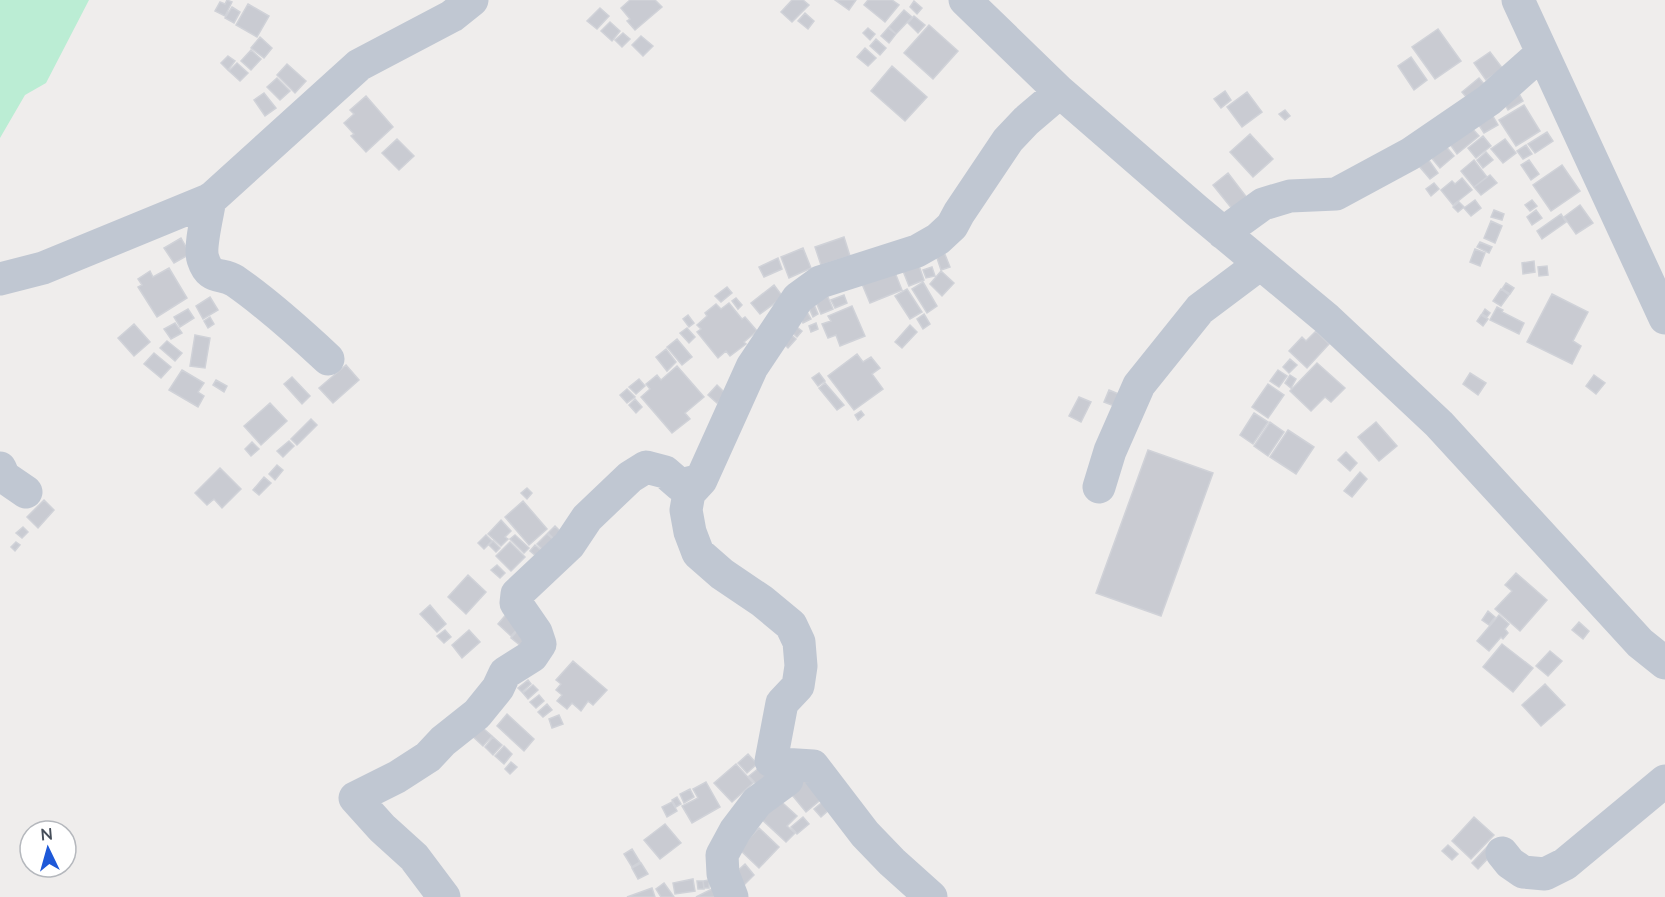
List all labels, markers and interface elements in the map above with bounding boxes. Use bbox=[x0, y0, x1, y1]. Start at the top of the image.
north arrow bbox=[18, 819, 78, 879]
text: N bbox=[40, 824, 54, 844]

